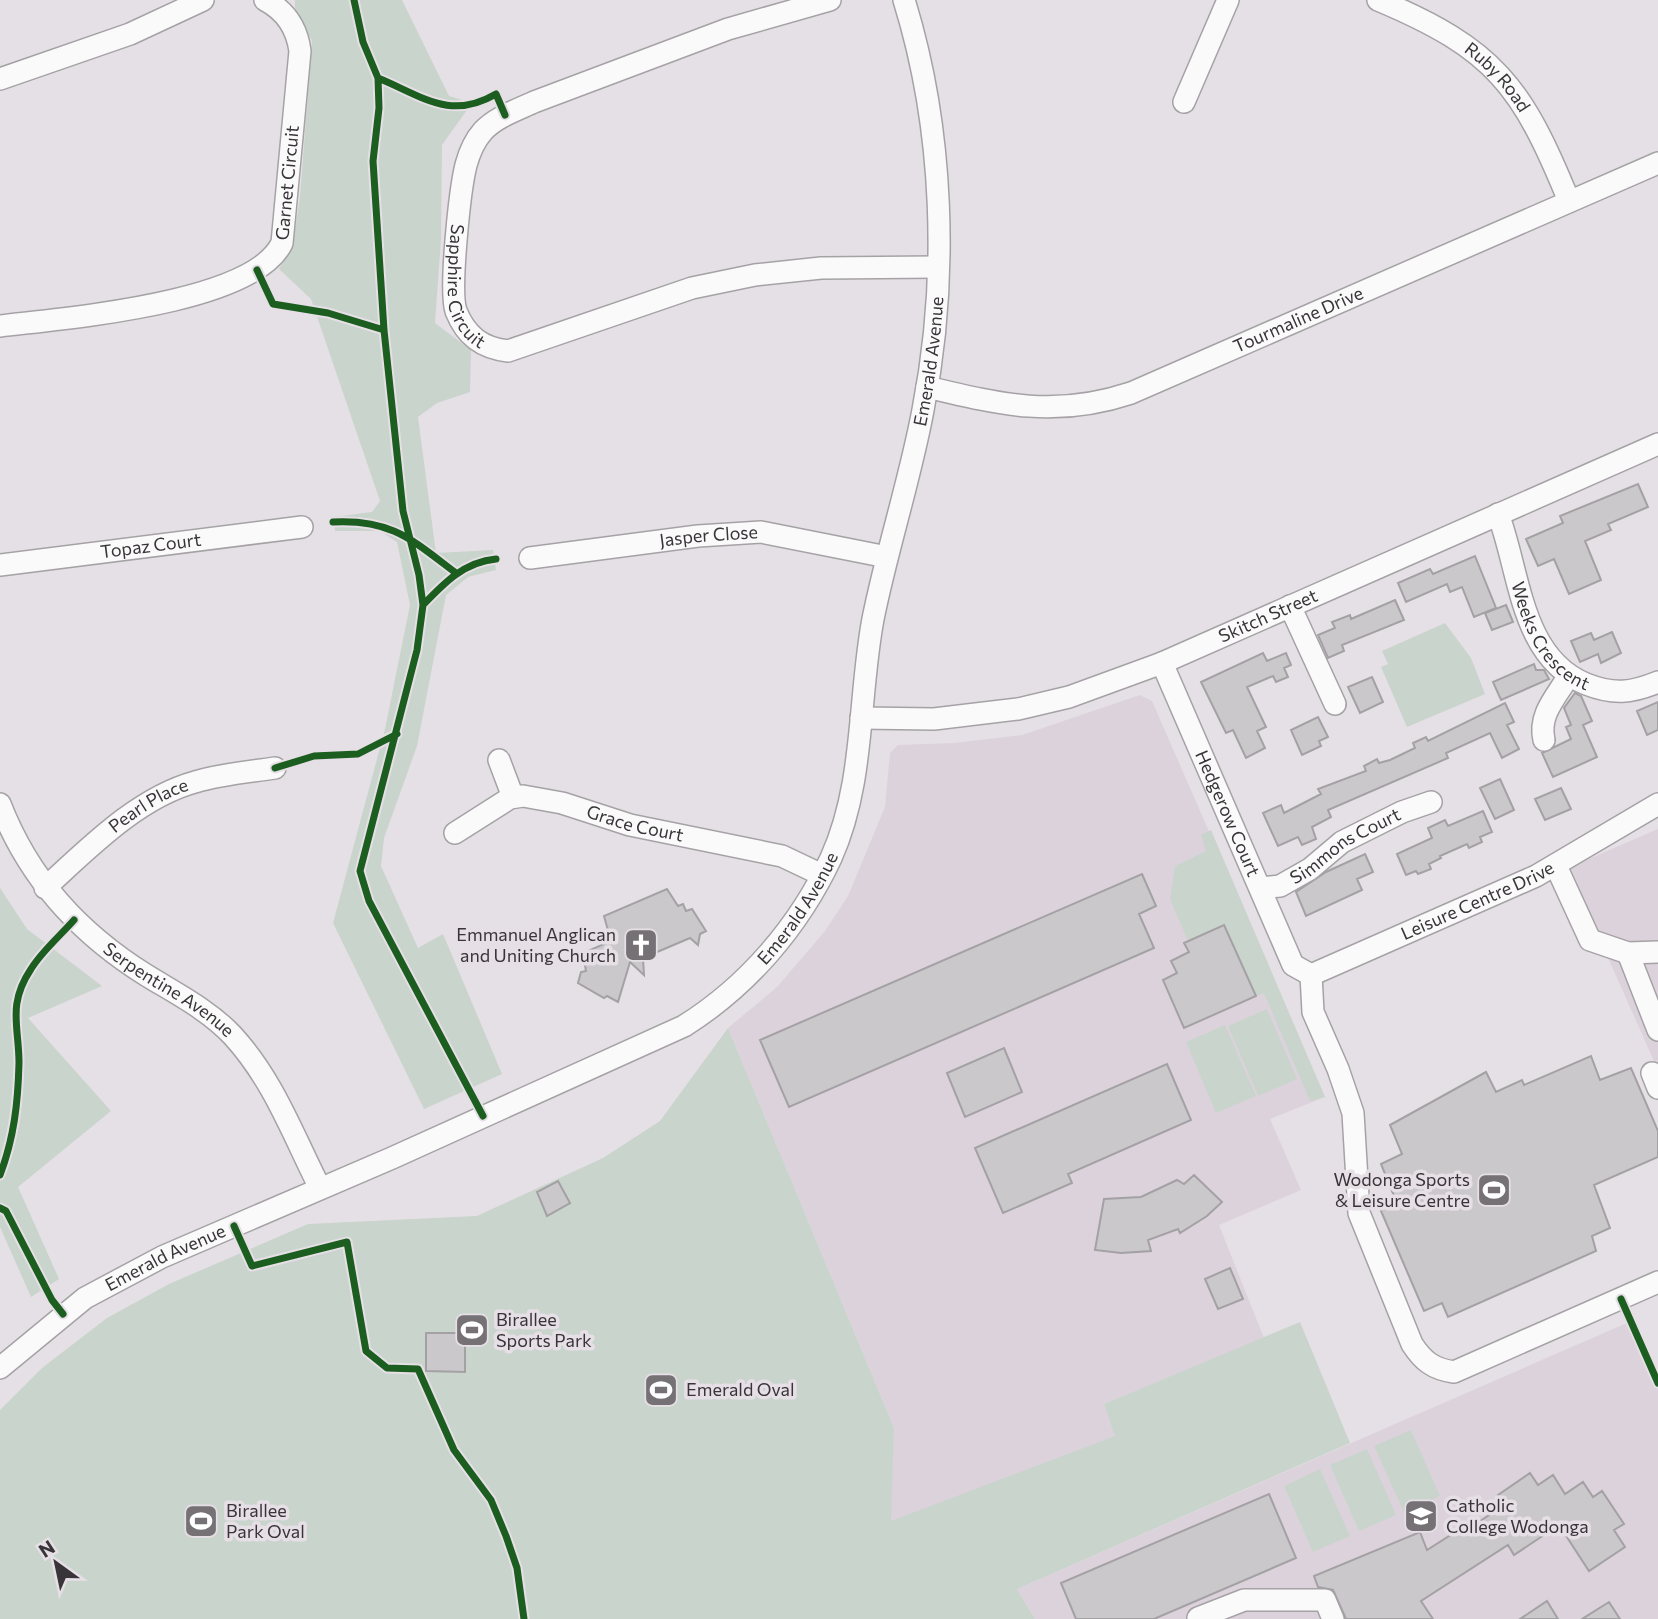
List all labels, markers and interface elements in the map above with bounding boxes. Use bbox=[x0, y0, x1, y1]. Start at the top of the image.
street label: Ruby Road bbox=[1461, 37, 1536, 116]
street label: Garnet Circuit bbox=[270, 124, 303, 241]
street label: Sapphire Circuit bbox=[444, 223, 490, 353]
street label: Tourmaline Drive bbox=[1230, 281, 1366, 357]
street label: Emerald Avenue bbox=[908, 296, 947, 428]
street label: Jasper Close bbox=[658, 520, 759, 551]
street label: Topaz Court bbox=[99, 528, 202, 562]
street label: Weeks Crescent bbox=[1507, 579, 1593, 694]
street label: Skitch Street bbox=[1215, 584, 1321, 647]
street label: Hedgerow Court bbox=[1191, 747, 1265, 880]
street label: Pearl Place bbox=[104, 773, 191, 837]
street label: Grace Court bbox=[584, 800, 685, 846]
street label: Simmons Court bbox=[1286, 803, 1404, 888]
street label: Emerald Avenue bbox=[752, 849, 842, 969]
street label: Leisure Centre Drive bbox=[1397, 856, 1558, 944]
place label: Emmanuel Anglican and Uniting Church bbox=[456, 923, 616, 966]
church icon: Emmanuel Anglican and Uniting Church bbox=[622, 926, 660, 964]
street label: Serpentine Avenue bbox=[99, 937, 239, 1041]
place label: Wodonga Sports & Leisure Centre bbox=[1333, 1168, 1470, 1211]
sports icon: Wodonga Sports & Leisure Centre bbox=[1475, 1171, 1513, 1209]
street label: Emerald Avenue bbox=[101, 1219, 228, 1295]
place label: Birallee Sports Park bbox=[496, 1308, 592, 1351]
sports icon: Birallee Sports Park bbox=[453, 1311, 491, 1349]
sports icon: Emerald Oval bbox=[642, 1371, 680, 1409]
place label: Emerald Oval bbox=[686, 1378, 794, 1400]
place label: Catholic College Wodonga bbox=[1446, 1494, 1589, 1537]
school or university icon: Catholic College Wodonga bbox=[1402, 1497, 1440, 1535]
place label: Birallee Park Oval bbox=[226, 1499, 305, 1542]
sports icon: Birallee Park Oval bbox=[182, 1502, 220, 1540]
north arrow bbox=[21, 1528, 91, 1598]
text: N bbox=[34, 1535, 59, 1562]

